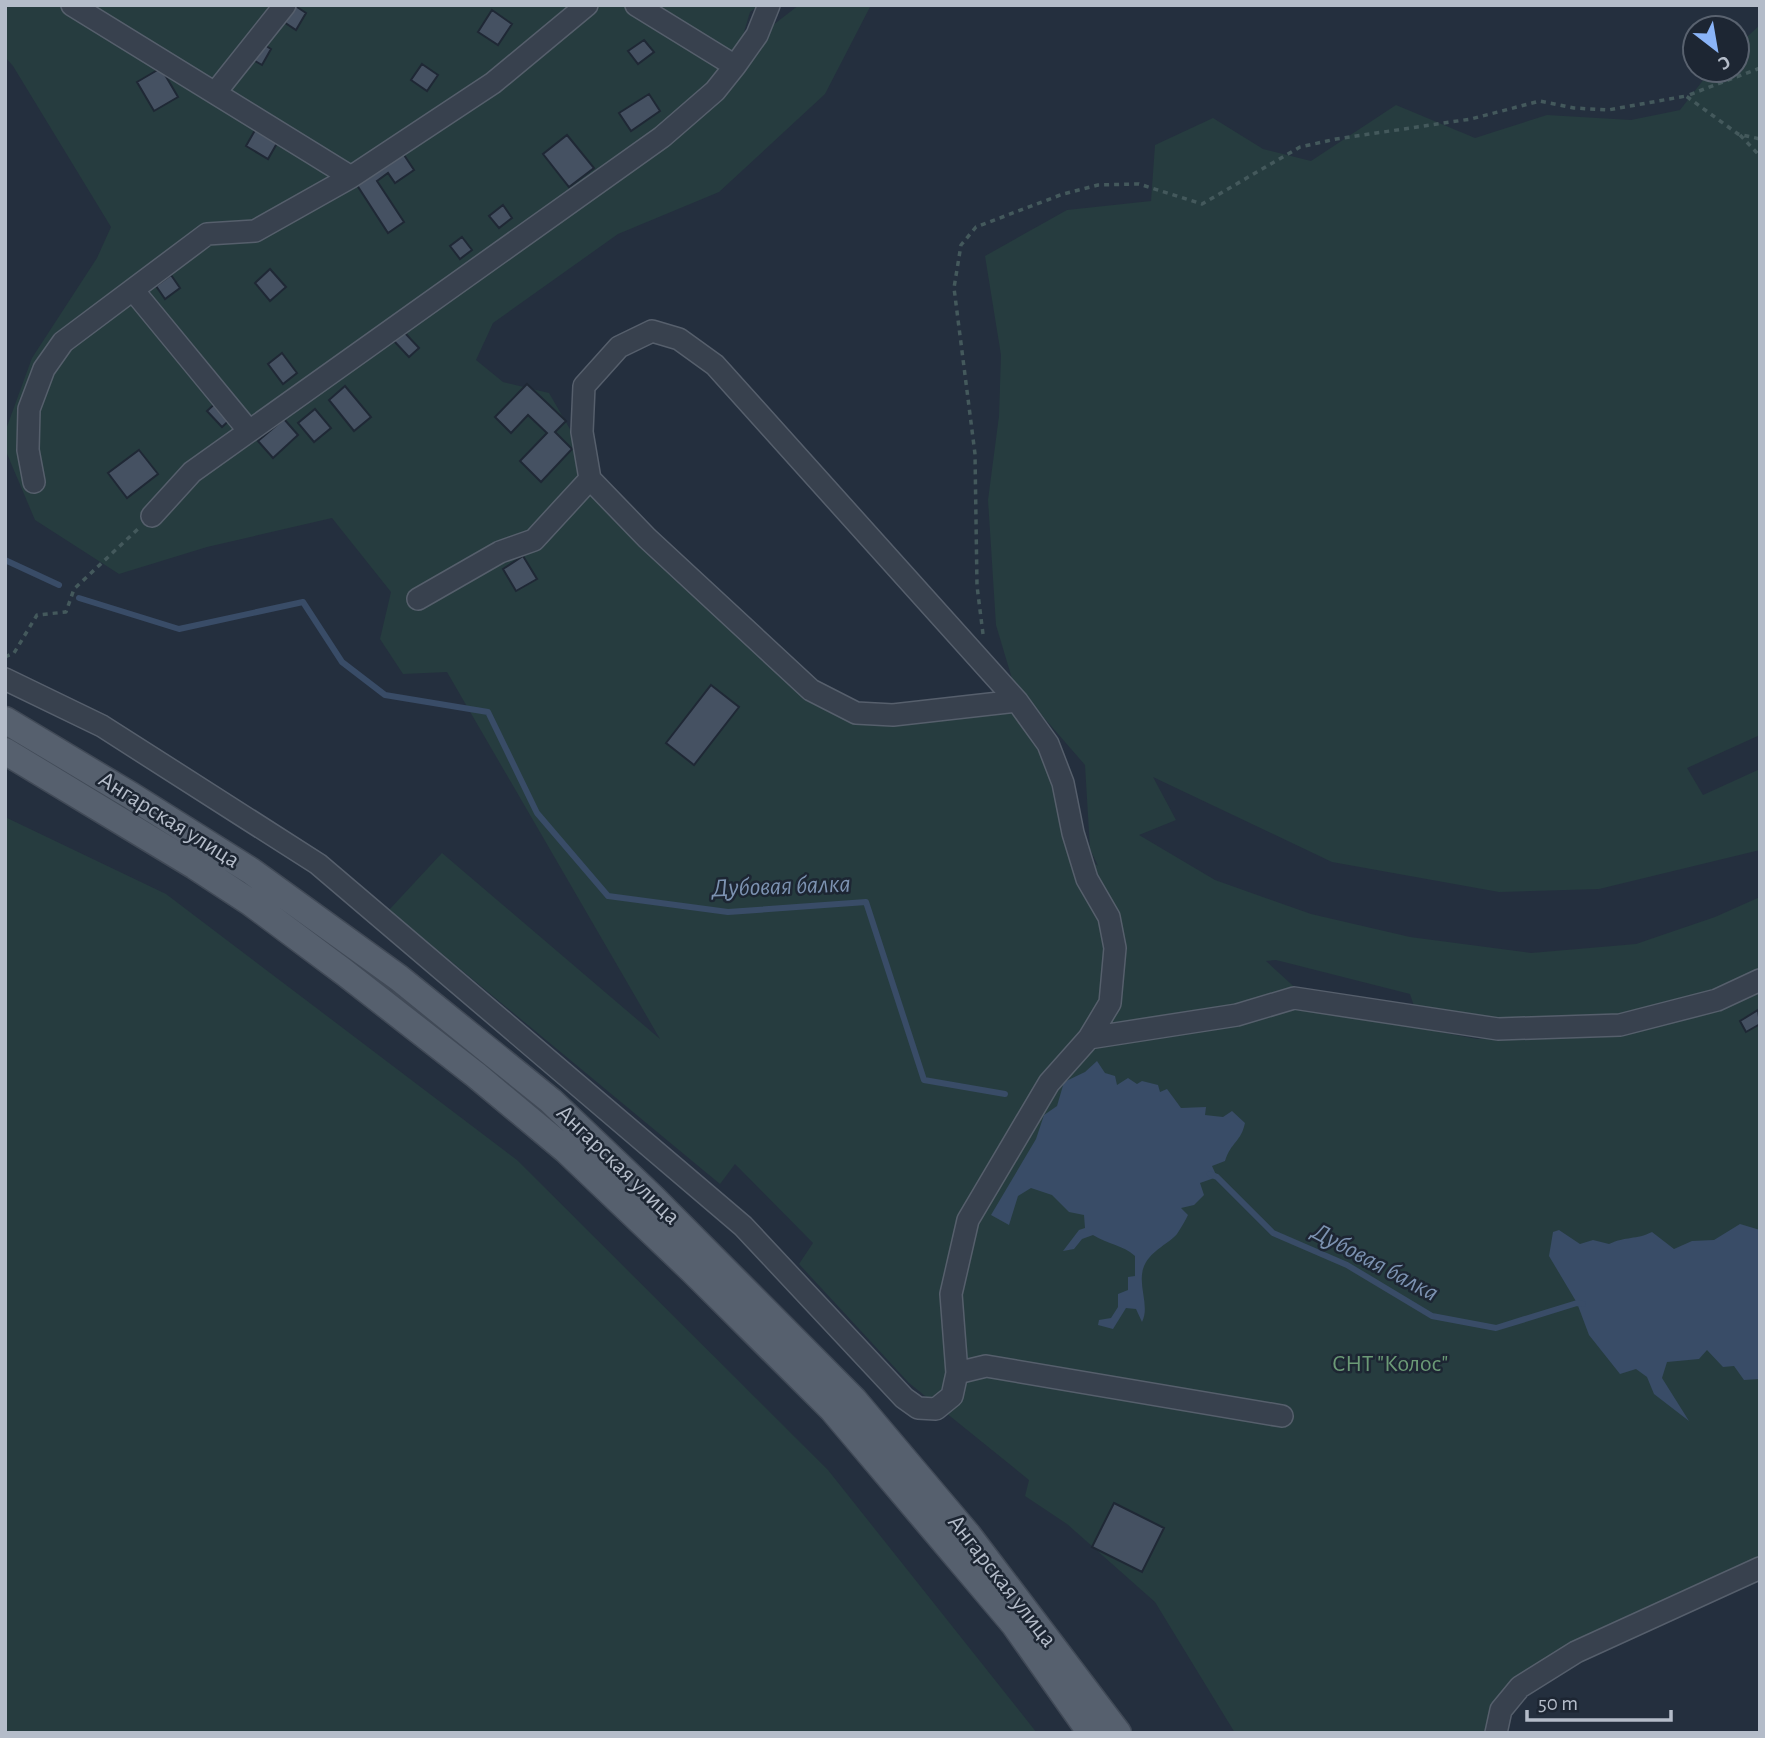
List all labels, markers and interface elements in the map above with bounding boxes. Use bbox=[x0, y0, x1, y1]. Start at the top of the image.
north arrow bbox=[1681, 14, 1751, 84]
text: С bbox=[1715, 51, 1733, 73]
street label: Ангарская улица bbox=[94, 767, 244, 873]
water label: Дубовая балка bbox=[710, 871, 851, 901]
street label: Ангарская улица bbox=[552, 1100, 684, 1230]
water label: Дубовая балка bbox=[1307, 1217, 1443, 1306]
park label: СНТ "Колос" bbox=[1332, 1352, 1448, 1376]
street label: Ангарская улица bbox=[943, 1510, 1061, 1652]
scale bar bbox=[1527, 1678, 1670, 1722]
text: 50 m bbox=[1538, 1693, 1578, 1714]

